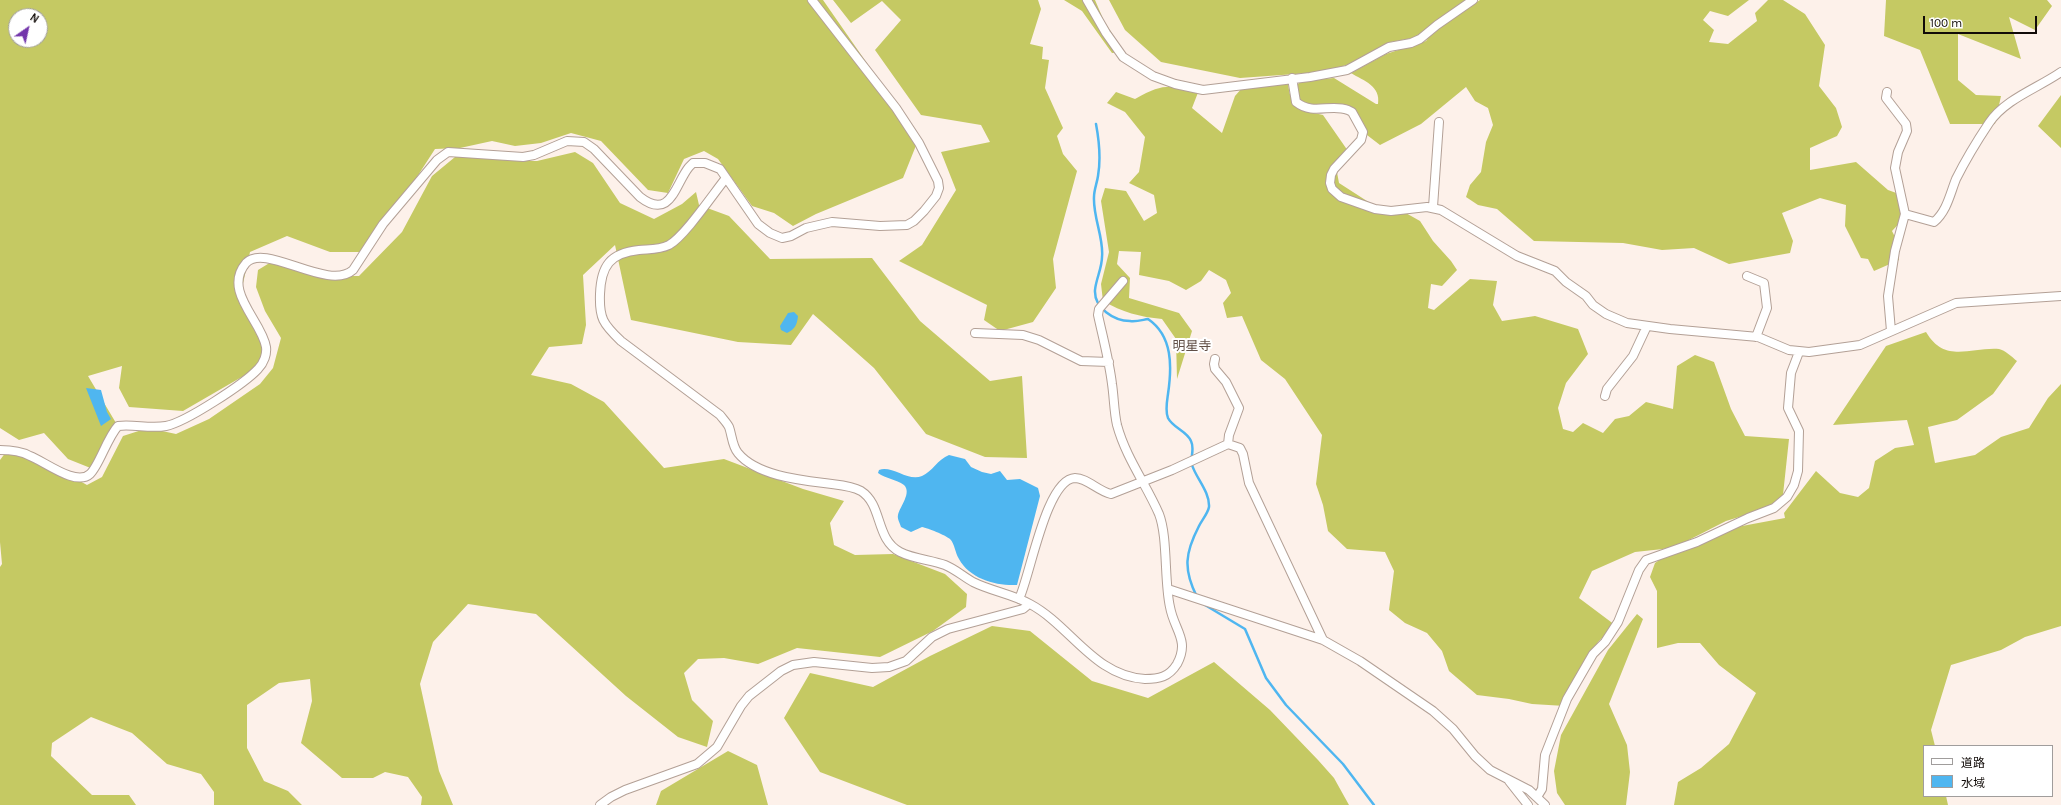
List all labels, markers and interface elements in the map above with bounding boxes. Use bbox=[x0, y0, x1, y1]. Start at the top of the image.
north arrow bbox=[8, 8, 48, 48]
scale bar bbox=[1925, 8, 2039, 34]
text: N bbox=[28, 11, 41, 26]
text: 100 m bbox=[1930, 16, 1962, 30]
district label: 明星寺 bbox=[1173, 338, 1211, 354]
legend bbox=[1923, 745, 2053, 797]
text: 道路 bbox=[1961, 756, 1985, 770]
text: 水域 bbox=[1961, 776, 1985, 790]

